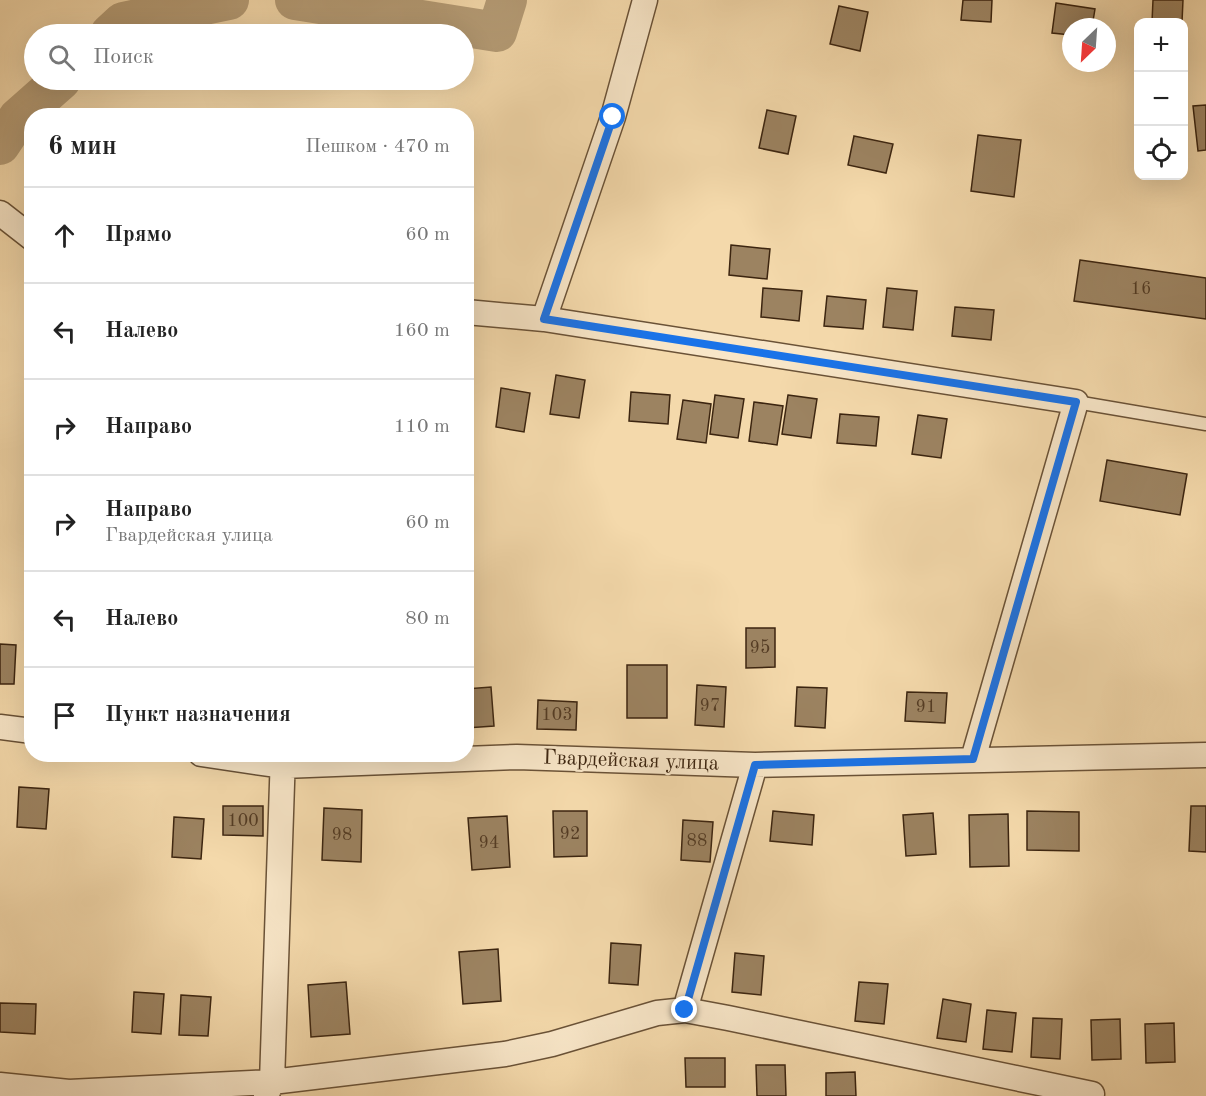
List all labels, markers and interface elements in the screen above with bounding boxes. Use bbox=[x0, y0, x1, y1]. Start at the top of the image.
north arrow bbox=[1062, 18, 1116, 72]
map controls bbox=[1134, 18, 1188, 180]
button: + bbox=[1134, 18, 1188, 72]
search box bbox=[24, 24, 474, 90]
icon: search bbox=[45, 41, 78, 74]
text: Поиск bbox=[93, 46, 154, 68]
button: − bbox=[1134, 72, 1188, 126]
route start bbox=[599, 103, 625, 129]
button: locate bbox=[1134, 126, 1188, 180]
text: 6 мин bbox=[48, 134, 117, 160]
text: Пешком · 470 m bbox=[305, 137, 450, 157]
icon: ahead bbox=[48, 219, 81, 252]
text: Прямо bbox=[105, 224, 172, 246]
text: 60 m bbox=[405, 225, 450, 245]
house number: 16 bbox=[1131, 280, 1151, 298]
icon: left bbox=[48, 315, 81, 348]
text: Налево bbox=[105, 320, 178, 342]
text: 160 m bbox=[394, 321, 450, 341]
icon: right bbox=[48, 411, 81, 444]
text: Направо bbox=[105, 416, 192, 438]
text: 110 m bbox=[394, 417, 450, 437]
text: Направо bbox=[105, 499, 192, 521]
icon: right bbox=[48, 507, 81, 540]
text: 60 m bbox=[405, 513, 450, 533]
text: Гвардейская улица bbox=[105, 526, 273, 546]
icon: left bbox=[48, 603, 81, 636]
text: Налево bbox=[105, 608, 178, 630]
text: 80 m bbox=[405, 609, 450, 629]
house number: 95 bbox=[750, 639, 770, 657]
house number: 97 bbox=[700, 697, 720, 715]
house number: 91 bbox=[916, 698, 936, 716]
icon: arrive bbox=[48, 699, 81, 732]
text: Пункт назначения bbox=[105, 704, 291, 726]
house number: 103 bbox=[541, 706, 573, 724]
street label: Гвардейская улица bbox=[543, 747, 719, 775]
house number: 100 bbox=[227, 812, 259, 830]
house number: 92 bbox=[560, 825, 580, 843]
house number: 98 bbox=[332, 826, 352, 844]
house number: 88 bbox=[687, 832, 707, 850]
house number: 94 bbox=[479, 834, 499, 852]
route end bbox=[671, 996, 697, 1022]

